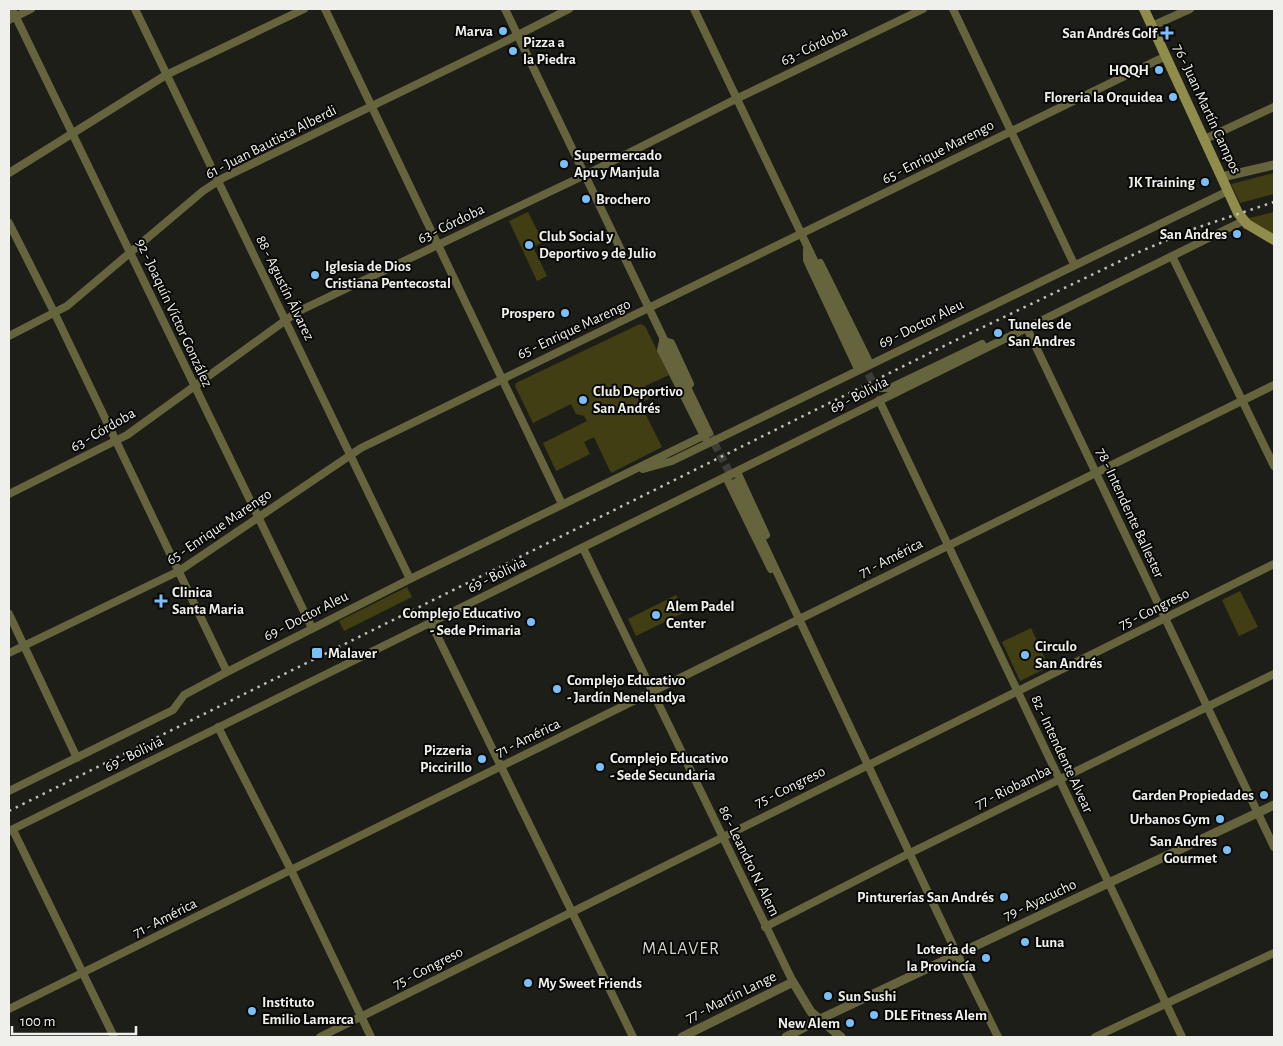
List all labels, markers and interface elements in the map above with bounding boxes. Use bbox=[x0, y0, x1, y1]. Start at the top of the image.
street label: 63 - Córdoba bbox=[778, 23, 850, 69]
place label: Marva bbox=[455, 24, 493, 39]
marker: Marva bbox=[497, 25, 509, 37]
place label: San Andrés Golf bbox=[1062, 26, 1158, 41]
marker: San Andrés Golf bbox=[1161, 27, 1173, 39]
place label: Pizza a la Piedra bbox=[523, 35, 576, 67]
street label: 76 - Juan Martín Campos bbox=[1170, 42, 1244, 176]
marker: Pizza a la Piedra bbox=[507, 45, 519, 57]
place label: HQQH bbox=[1109, 63, 1149, 78]
marker: HQQH bbox=[1153, 64, 1165, 76]
place label: Floreria la Orquidea bbox=[1044, 90, 1163, 105]
marker: Floreria la Orquidea bbox=[1167, 91, 1179, 103]
street label: 61 - Juan Bautista Alberdi bbox=[203, 102, 339, 182]
street label: 65 - Enrique Marengo bbox=[880, 117, 996, 187]
place label: Supermercado Apu y Manjula bbox=[574, 148, 662, 180]
marker: Supermercado Apu y Manjula bbox=[558, 158, 570, 170]
place label: JK Training bbox=[1129, 175, 1195, 190]
marker: JK Training bbox=[1199, 176, 1211, 188]
place label: Brochero bbox=[596, 192, 651, 207]
marker: Brochero bbox=[580, 193, 592, 205]
street label: 63 - Córdoba bbox=[415, 201, 487, 247]
place label: San Andres bbox=[1160, 227, 1227, 242]
marker: San Andres bbox=[1231, 228, 1243, 240]
place label: Club Social y Deportivo 9 de Julio bbox=[539, 229, 656, 261]
street label: 88 - Agustín Álvarez bbox=[253, 232, 319, 343]
street label: 92 - Joaquín Víctor González bbox=[133, 237, 215, 389]
marker: Club Social y Deportivo 9 de Julio bbox=[523, 239, 535, 251]
place label: Iglesia de Dios Cristiana Pentecostal bbox=[325, 259, 451, 291]
marker: Iglesia de Dios Cristiana Pentecostal bbox=[309, 269, 321, 281]
street label: 65 - Enrique Marengo bbox=[515, 296, 633, 362]
street label: 69 - Doctor Aleu bbox=[876, 297, 966, 351]
place label: Prospero bbox=[501, 306, 555, 321]
marker: Prospero bbox=[559, 307, 571, 319]
place label: Tuneles de San Andres bbox=[1008, 317, 1076, 349]
marker: Tuneles de San Andres bbox=[992, 327, 1004, 339]
street label: 69 - Bolivia bbox=[827, 374, 891, 416]
place label: Club Deportivo San Andrés bbox=[593, 384, 683, 416]
marker: Club Deportivo San Andrés bbox=[577, 394, 589, 406]
street label: 63 - Córdoba bbox=[68, 405, 138, 455]
street label: 78 - Intendente Ballester bbox=[1093, 446, 1167, 580]
street label: 65 - Enrique Marengo bbox=[164, 486, 274, 568]
street label: 71 - América bbox=[857, 536, 925, 580]
street label: 69 - Bolivia bbox=[465, 554, 529, 596]
place label: Clinica Santa Maria bbox=[172, 585, 244, 617]
street label: 75 - Congreso bbox=[1116, 585, 1192, 633]
street label: 69 - Doctor Aleu bbox=[261, 588, 351, 644]
marker: Clinica Santa Maria bbox=[154, 594, 168, 608]
place label: Alem Padel Center bbox=[666, 599, 735, 631]
place label: Complejo Educativo - Sede Primaria bbox=[402, 606, 521, 638]
marker: Alem Padel Center bbox=[650, 609, 662, 621]
marker: Complejo Educativo - Sede Primaria bbox=[525, 616, 537, 628]
place label: Circulo San Andrés bbox=[1035, 639, 1103, 671]
marker: Malaver bbox=[310, 646, 324, 660]
place label: Malaver bbox=[328, 646, 378, 661]
marker: Circulo San Andrés bbox=[1019, 649, 1031, 661]
place label: Complejo Educativo - Jardín Nenelandya bbox=[567, 673, 686, 705]
marker: Complejo Educativo - Jardín Nenelandya bbox=[551, 683, 563, 695]
street label: 82 - Intendente Alvear bbox=[1028, 693, 1096, 815]
street label: 71 - América bbox=[494, 716, 563, 760]
street label: 69 - Bolivia bbox=[102, 733, 166, 775]
place label: Pizzeria Piccirillo bbox=[420, 743, 472, 775]
place label: Complejo Educativo - Sede Secundaria bbox=[610, 751, 729, 783]
marker: Pizzeria Piccirillo bbox=[476, 753, 488, 765]
marker: Complejo Educativo - Sede Secundaria bbox=[594, 761, 606, 773]
street label: 77 - Riobamba bbox=[973, 762, 1053, 812]
street label: 75 - Congreso bbox=[752, 763, 828, 811]
place label: Garden Propiedades bbox=[1132, 788, 1254, 803]
marker: Garden Propiedades bbox=[1258, 789, 1270, 801]
street label: 86 - Leandro N. Alem bbox=[716, 804, 782, 918]
place label: Urbanos Gym bbox=[1130, 812, 1210, 827]
marker: Urbanos Gym bbox=[1214, 813, 1226, 825]
place label: San Andres Gourmet bbox=[1150, 834, 1217, 866]
marker: San Andres Gourmet bbox=[1221, 844, 1233, 856]
street label: 79 - Ayacucho bbox=[1001, 877, 1079, 923]
place label: Pinturerías San Andrés bbox=[857, 890, 994, 905]
marker: Pinturerías San Andrés bbox=[998, 891, 1010, 903]
street label: 71 - América bbox=[131, 896, 199, 940]
place label: Luna bbox=[1035, 935, 1064, 950]
marker: Luna bbox=[1019, 936, 1031, 948]
district label: MALAVER bbox=[642, 940, 720, 958]
place label: Lotería de la Provincía bbox=[907, 942, 976, 974]
street label: 75 - Congreso bbox=[391, 944, 465, 992]
marker: Lotería de la Provincía bbox=[980, 952, 992, 964]
street label: 77 - Martín Lange bbox=[683, 969, 779, 1025]
place label: My Sweet Friends bbox=[538, 976, 642, 991]
marker: My Sweet Friends bbox=[522, 977, 534, 989]
place label: Sun Sushi bbox=[838, 989, 896, 1004]
marker: Sun Sushi bbox=[822, 990, 834, 1002]
place label: Instituto Emilio Lamarca bbox=[262, 995, 354, 1027]
scale bar bbox=[12, 1004, 136, 1036]
marker: Instituto Emilio Lamarca bbox=[246, 1005, 258, 1017]
place label: DLE Fitness Alem bbox=[884, 1008, 987, 1023]
marker: DLE Fitness Alem bbox=[868, 1009, 880, 1021]
text: 100 m bbox=[20, 1014, 55, 1029]
place label: New Alem bbox=[778, 1016, 840, 1031]
marker: New Alem bbox=[844, 1017, 856, 1029]

